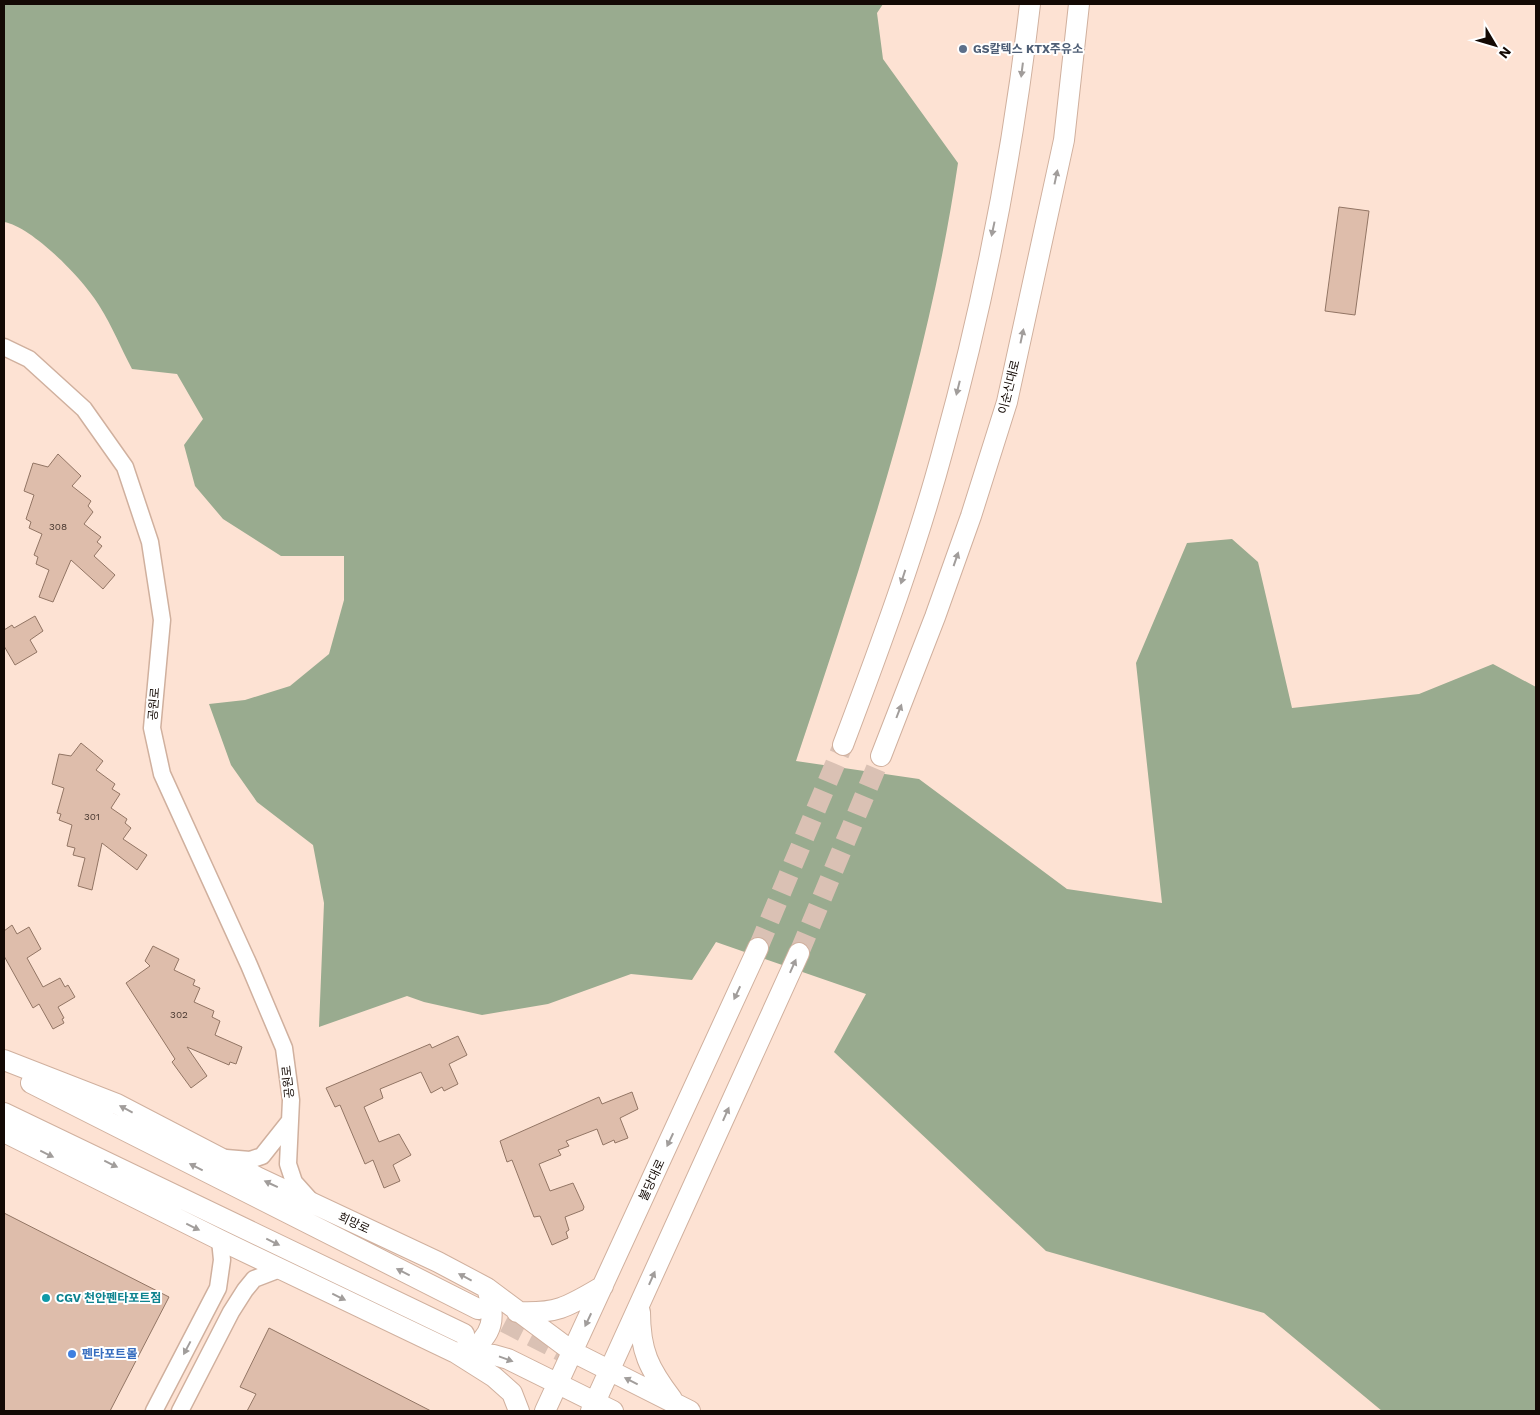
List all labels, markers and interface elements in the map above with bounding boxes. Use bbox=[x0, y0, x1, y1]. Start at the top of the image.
north arrow bbox=[1470, 20, 1520, 70]
place label: GS칼텍스 KTX주유소 bbox=[973, 42, 1083, 56]
marker: GS칼텍스 KTX주유소 bbox=[957, 43, 969, 55]
text: N bbox=[1496, 44, 1515, 62]
one-way arrow bbox=[1018, 62, 1026, 78]
one-way arrow bbox=[1052, 169, 1060, 184]
one-way arrow bbox=[989, 222, 997, 238]
one-way arrow bbox=[1018, 328, 1026, 343]
street label: 이순신대로 bbox=[996, 359, 1022, 415]
one-way arrow bbox=[954, 381, 962, 396]
house number: 308 bbox=[49, 521, 67, 532]
one-way arrow bbox=[953, 551, 960, 566]
one-way arrow bbox=[899, 570, 906, 585]
street label: 공원로 bbox=[146, 687, 162, 721]
one-way arrow bbox=[895, 703, 903, 718]
house number: 301 bbox=[84, 811, 100, 822]
one-way arrow bbox=[789, 959, 797, 973]
one-way arrow bbox=[733, 985, 742, 1000]
house number: 302 bbox=[170, 1009, 188, 1020]
street label: 공원로 bbox=[279, 1065, 297, 1099]
one-way arrow bbox=[119, 1105, 134, 1113]
one-way arrow bbox=[722, 1107, 730, 1121]
one-way arrow bbox=[665, 1133, 673, 1147]
one-way arrow bbox=[40, 1150, 55, 1158]
street label: 불당대로 bbox=[636, 1157, 668, 1203]
one-way arrow bbox=[104, 1160, 118, 1168]
one-way arrow bbox=[188, 1163, 203, 1171]
one-way arrow bbox=[264, 1179, 278, 1187]
street label: 희망로 bbox=[336, 1210, 372, 1236]
one-way arrow bbox=[185, 1223, 200, 1231]
one-way arrow bbox=[266, 1238, 280, 1246]
one-way arrow bbox=[396, 1267, 410, 1275]
one-way arrow bbox=[648, 1271, 656, 1285]
one-way arrow bbox=[458, 1272, 471, 1281]
place label: CGV 천안펜타포트점 bbox=[56, 1291, 161, 1305]
marker: CGV 천안펜타포트점 bbox=[40, 1292, 52, 1304]
one-way arrow bbox=[332, 1293, 346, 1301]
one-way arrow bbox=[583, 1313, 591, 1327]
one-way arrow bbox=[183, 1341, 191, 1355]
place label: 펜타포트몰 bbox=[82, 1347, 137, 1361]
marker: 펜타포트몰 bbox=[66, 1348, 78, 1360]
one-way arrow bbox=[499, 1355, 514, 1363]
one-way arrow bbox=[624, 1377, 638, 1385]

